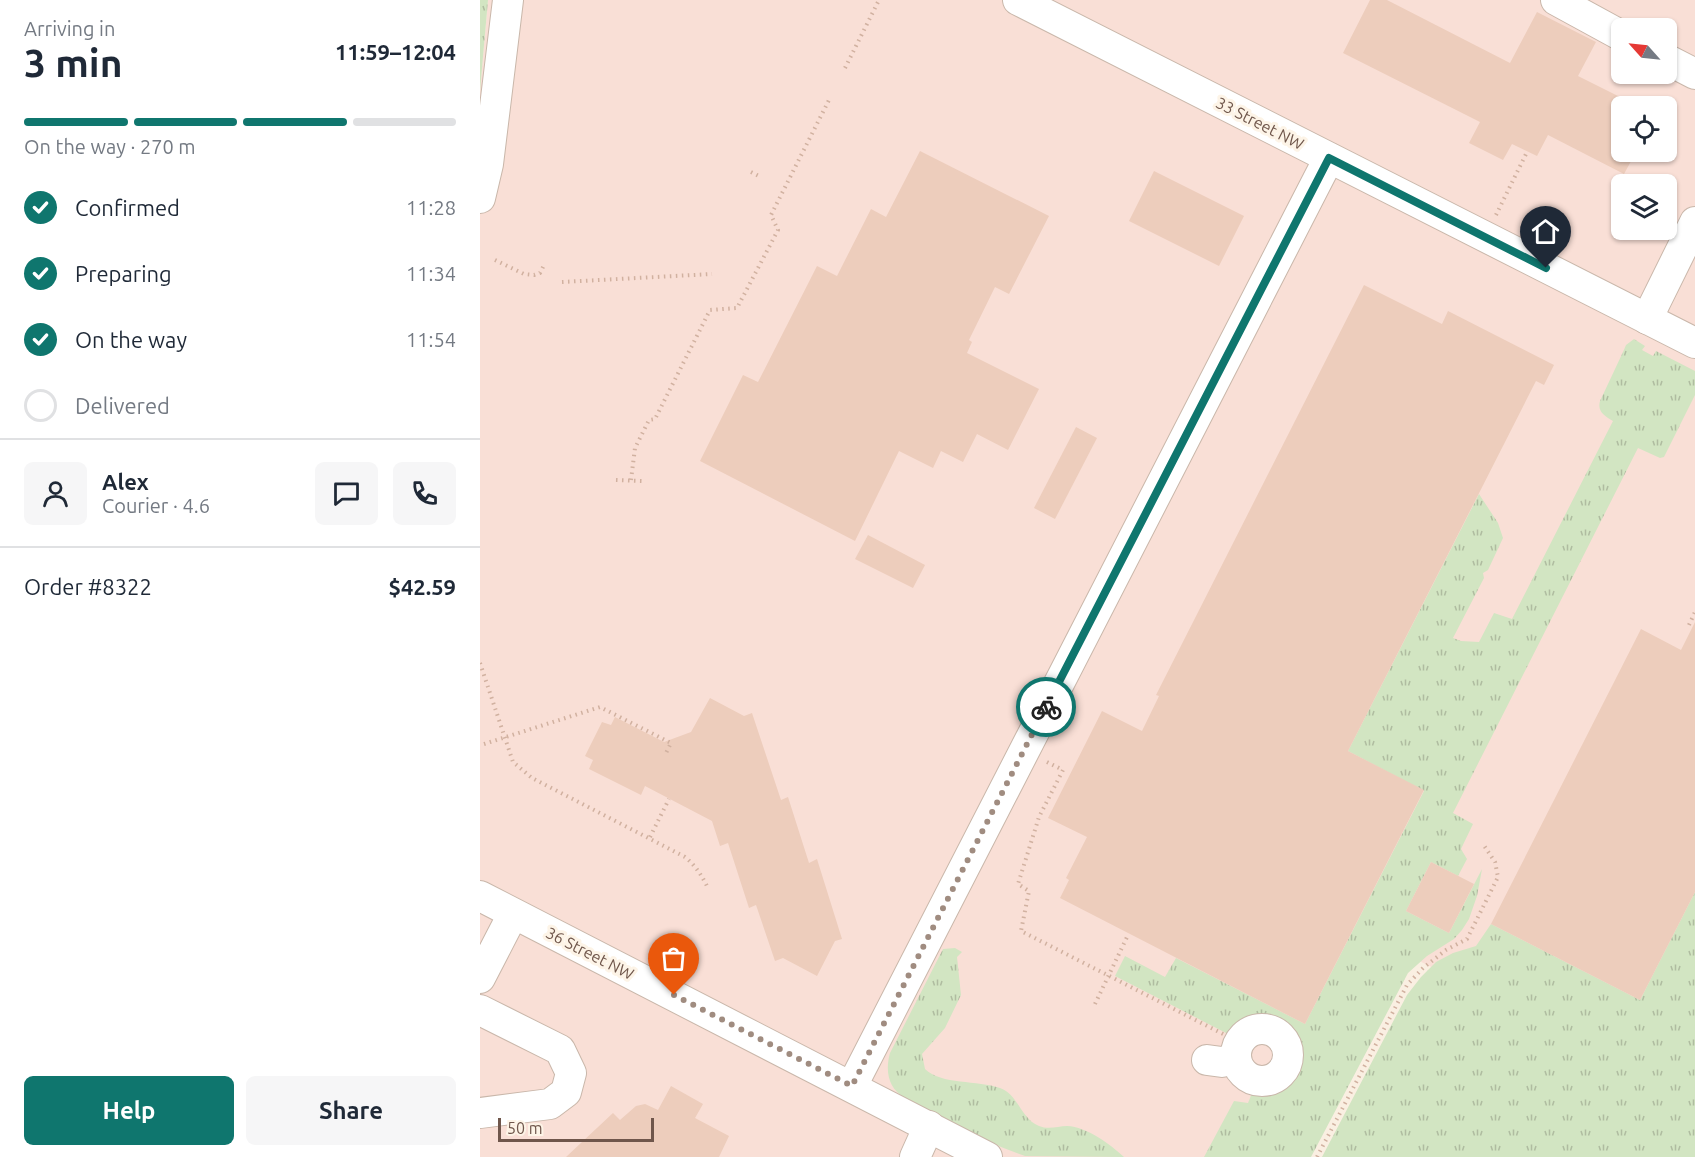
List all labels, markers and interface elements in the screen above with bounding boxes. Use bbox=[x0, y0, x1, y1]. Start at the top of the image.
text: Arriving in bbox=[24, 17, 115, 40]
north arrow bbox=[1611, 18, 1677, 84]
map controls bbox=[1611, 18, 1677, 240]
text: 11:59–12:04 bbox=[335, 39, 456, 64]
text: 3 min bbox=[24, 41, 123, 84]
street label: 33 Street NW bbox=[1213, 93, 1307, 153]
button: locate bbox=[1611, 96, 1677, 162]
text: On the way · 270 m bbox=[24, 135, 196, 158]
button: layers bbox=[1611, 174, 1677, 240]
icon: check bbox=[24, 191, 57, 224]
text: Confirmed bbox=[75, 195, 180, 220]
text: 11:28 bbox=[406, 196, 456, 219]
pin bbox=[1520, 206, 1571, 268]
icon: home bbox=[1529, 215, 1562, 248]
icon: check bbox=[24, 257, 57, 290]
text: Preparing bbox=[75, 261, 172, 286]
text: 11:34 bbox=[406, 262, 456, 285]
icon: check bbox=[24, 323, 57, 356]
text: On the way bbox=[75, 327, 187, 352]
text: 11:54 bbox=[406, 328, 456, 351]
text: Delivered bbox=[75, 393, 170, 418]
button: person bbox=[24, 462, 87, 525]
button: chat bbox=[315, 462, 378, 525]
button: phone bbox=[393, 462, 456, 525]
text: Alex bbox=[102, 469, 149, 494]
text: Courier · 4.6 bbox=[102, 494, 210, 517]
text: Order #8322 bbox=[24, 574, 152, 599]
text: $42.59 bbox=[389, 574, 456, 599]
courier bbox=[1016, 677, 1076, 737]
icon: bike bbox=[1030, 691, 1063, 724]
street label: 36 Street NW bbox=[543, 923, 637, 983]
pin bbox=[648, 933, 699, 995]
icon: bag bbox=[657, 942, 690, 975]
button: Help bbox=[24, 1076, 234, 1145]
button: Share bbox=[246, 1076, 456, 1145]
scale bar bbox=[498, 1115, 654, 1142]
text: 50 m bbox=[507, 1119, 543, 1137]

